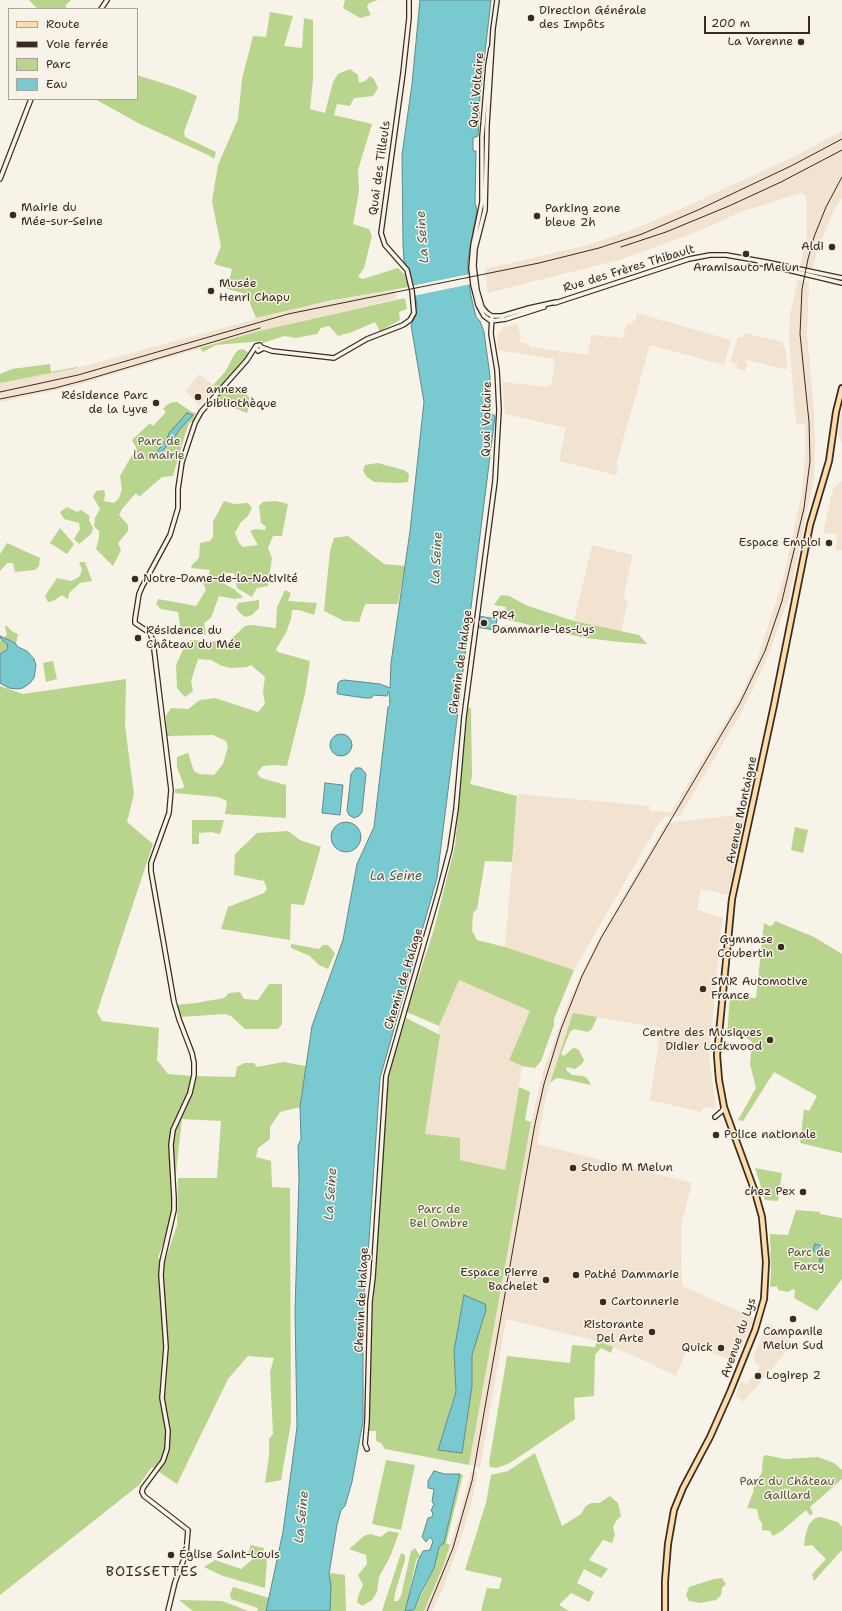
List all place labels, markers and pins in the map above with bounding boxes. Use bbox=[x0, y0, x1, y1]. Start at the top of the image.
place label: Direction Générale des Impôts bbox=[539, 4, 647, 32]
marker: Direction Générale des Impôts bbox=[526, 13, 536, 23]
place label: La Varenne bbox=[728, 35, 793, 49]
marker: La Varenne bbox=[796, 37, 806, 47]
place label: Mairie du Mée-sur-Seine bbox=[21, 201, 103, 229]
place label: Parking zone bleue 2h bbox=[545, 202, 621, 230]
marker: Mairie du Mée-sur-Seine bbox=[8, 210, 18, 220]
marker: Parking zone bleue 2h bbox=[532, 211, 542, 221]
place label: Aldi bbox=[801, 240, 824, 254]
marker: Aldi bbox=[827, 242, 837, 252]
marker: Aramisauto Melun bbox=[741, 249, 751, 259]
place label: Aramisauto Melun bbox=[693, 261, 799, 275]
place label: Musée Henri Chapu bbox=[219, 277, 290, 305]
marker: Musée Henri Chapu bbox=[206, 286, 216, 296]
place label: annexe bibliothèque bbox=[206, 383, 277, 411]
place label: Résidence Parc de la Lyve bbox=[62, 389, 148, 417]
marker: annexe bibliothèque bbox=[193, 392, 203, 402]
marker: Résidence Parc de la Lyve bbox=[151, 398, 161, 408]
place label: Espace Emploi bbox=[739, 536, 821, 550]
marker: Espace Emploi bbox=[824, 538, 834, 548]
place label: Notre-Dame-de-la-Nativité bbox=[143, 572, 298, 586]
marker: Notre-Dame-de-la-Nativité bbox=[130, 574, 140, 584]
place label: PR4 Dammarie-les-Lys bbox=[492, 609, 595, 637]
marker: PR4 Dammarie-les-Lys bbox=[479, 618, 489, 628]
place label: Résidence du Château du Mée bbox=[146, 624, 241, 652]
marker: Résidence du Château du Mée bbox=[133, 633, 143, 643]
place label: Gymnase Coubertin bbox=[717, 933, 773, 961]
marker: Gymnase Coubertin bbox=[776, 942, 786, 952]
place label: SMR Automotive France bbox=[711, 975, 808, 1003]
marker: SMR Automotive France bbox=[698, 984, 708, 994]
place label: Centre des Musiques Didier Lockwood bbox=[642, 1026, 762, 1054]
marker: Centre des Musiques Didier Lockwood bbox=[765, 1035, 775, 1045]
place label: Police nationale bbox=[724, 1128, 816, 1142]
marker: Police nationale bbox=[711, 1130, 721, 1140]
place label: Studio M Melun bbox=[581, 1161, 673, 1175]
marker: Studio M Melun bbox=[568, 1163, 578, 1173]
place label: chez Pex bbox=[744, 1185, 795, 1199]
marker: chez Pex bbox=[798, 1187, 808, 1197]
place label: Espace Pierre Bachelet bbox=[460, 1266, 538, 1294]
place label: Pathé Dammarie bbox=[584, 1268, 679, 1282]
marker: Pathé Dammarie bbox=[571, 1270, 581, 1280]
marker: Espace Pierre Bachelet bbox=[541, 1275, 551, 1285]
place label: Cartonnerie bbox=[611, 1295, 679, 1309]
marker: Cartonnerie bbox=[598, 1297, 608, 1307]
marker: Campanile Melun Sud bbox=[788, 1314, 798, 1324]
place label: Ristorante Del Arte bbox=[584, 1318, 644, 1346]
place label: Campanile Melun Sud bbox=[763, 1325, 823, 1353]
marker: Ristorante Del Arte bbox=[647, 1327, 657, 1337]
place label: Quick bbox=[682, 1341, 713, 1355]
marker: Quick bbox=[716, 1343, 726, 1353]
place label: Logirep 2 bbox=[766, 1369, 821, 1383]
marker: Logirep 2 bbox=[753, 1371, 763, 1381]
place label: Église Saint-Louis bbox=[179, 1548, 280, 1562]
marker: Église Saint-Louis bbox=[166, 1550, 176, 1560]

